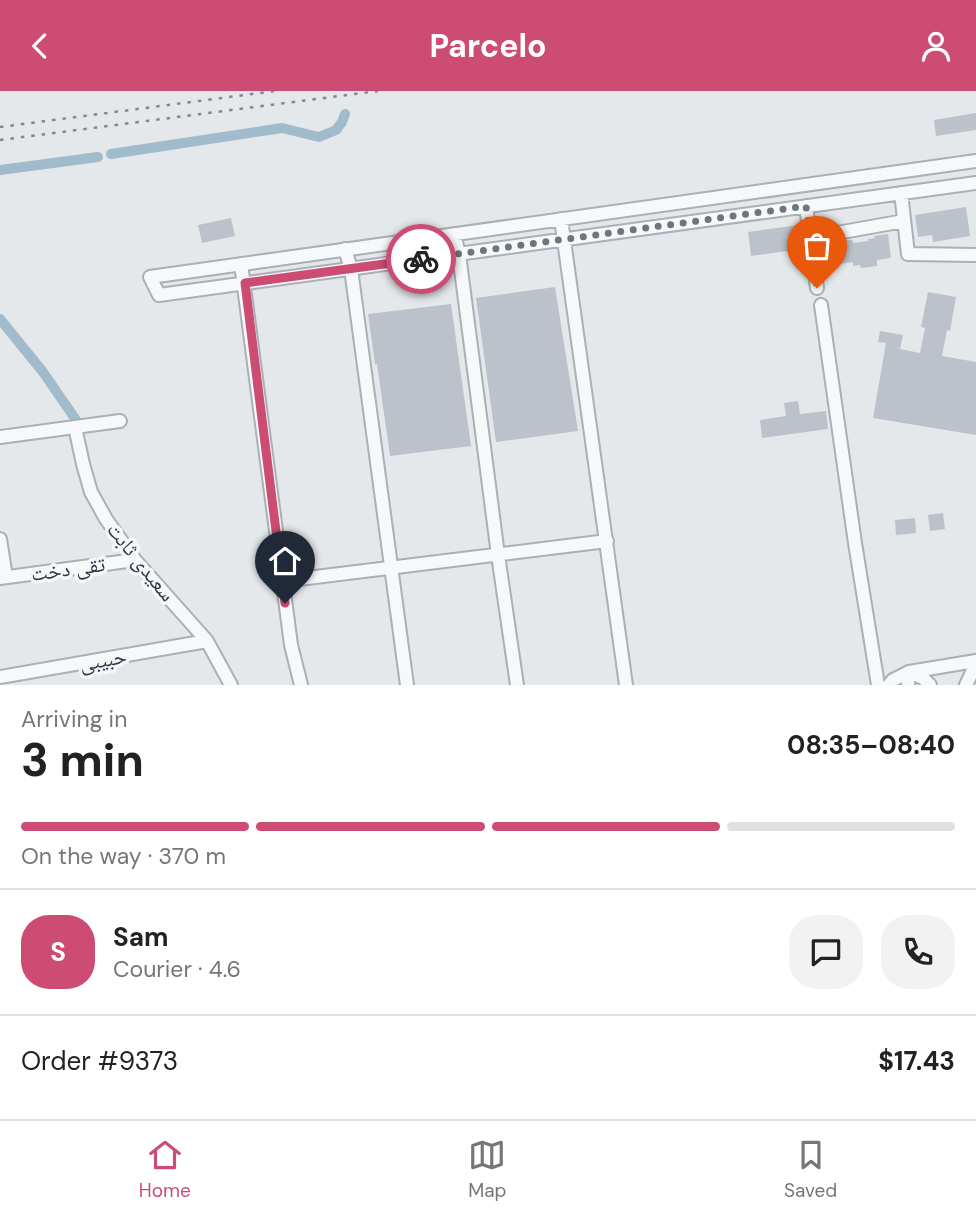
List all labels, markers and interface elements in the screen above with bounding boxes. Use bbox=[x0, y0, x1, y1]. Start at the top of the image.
text: Parcelo bbox=[430, 25, 546, 67]
icon: back bbox=[21, 27, 59, 65]
icon: person bbox=[917, 27, 955, 65]
pin bbox=[787, 216, 847, 288]
courier bbox=[386, 224, 456, 294]
icon: bag bbox=[798, 227, 836, 265]
icon: bike bbox=[402, 240, 440, 278]
street label: سعیدی ثابت bbox=[101, 517, 181, 607]
pin bbox=[255, 531, 315, 603]
icon: home bbox=[266, 542, 304, 580]
street label: تقی دخت bbox=[29, 550, 107, 588]
street label: حبیبی bbox=[77, 642, 129, 678]
text: Arriving in bbox=[21, 704, 127, 734]
text: 08:35–08:40 bbox=[787, 728, 955, 762]
text: 3 min bbox=[21, 730, 144, 790]
text: On the way · 370 m bbox=[21, 841, 226, 871]
button: chat bbox=[789, 915, 863, 989]
button: phone bbox=[881, 915, 955, 989]
text: Sam bbox=[113, 920, 168, 954]
text: S bbox=[50, 935, 66, 969]
text: Courier · 4.6 bbox=[113, 954, 241, 984]
text: Order #9373 bbox=[21, 1044, 178, 1078]
text: $17.43 bbox=[878, 1044, 955, 1078]
tab: Home bbox=[139, 1136, 191, 1203]
tab: Map bbox=[468, 1136, 506, 1203]
tab: Saved bbox=[784, 1136, 837, 1203]

